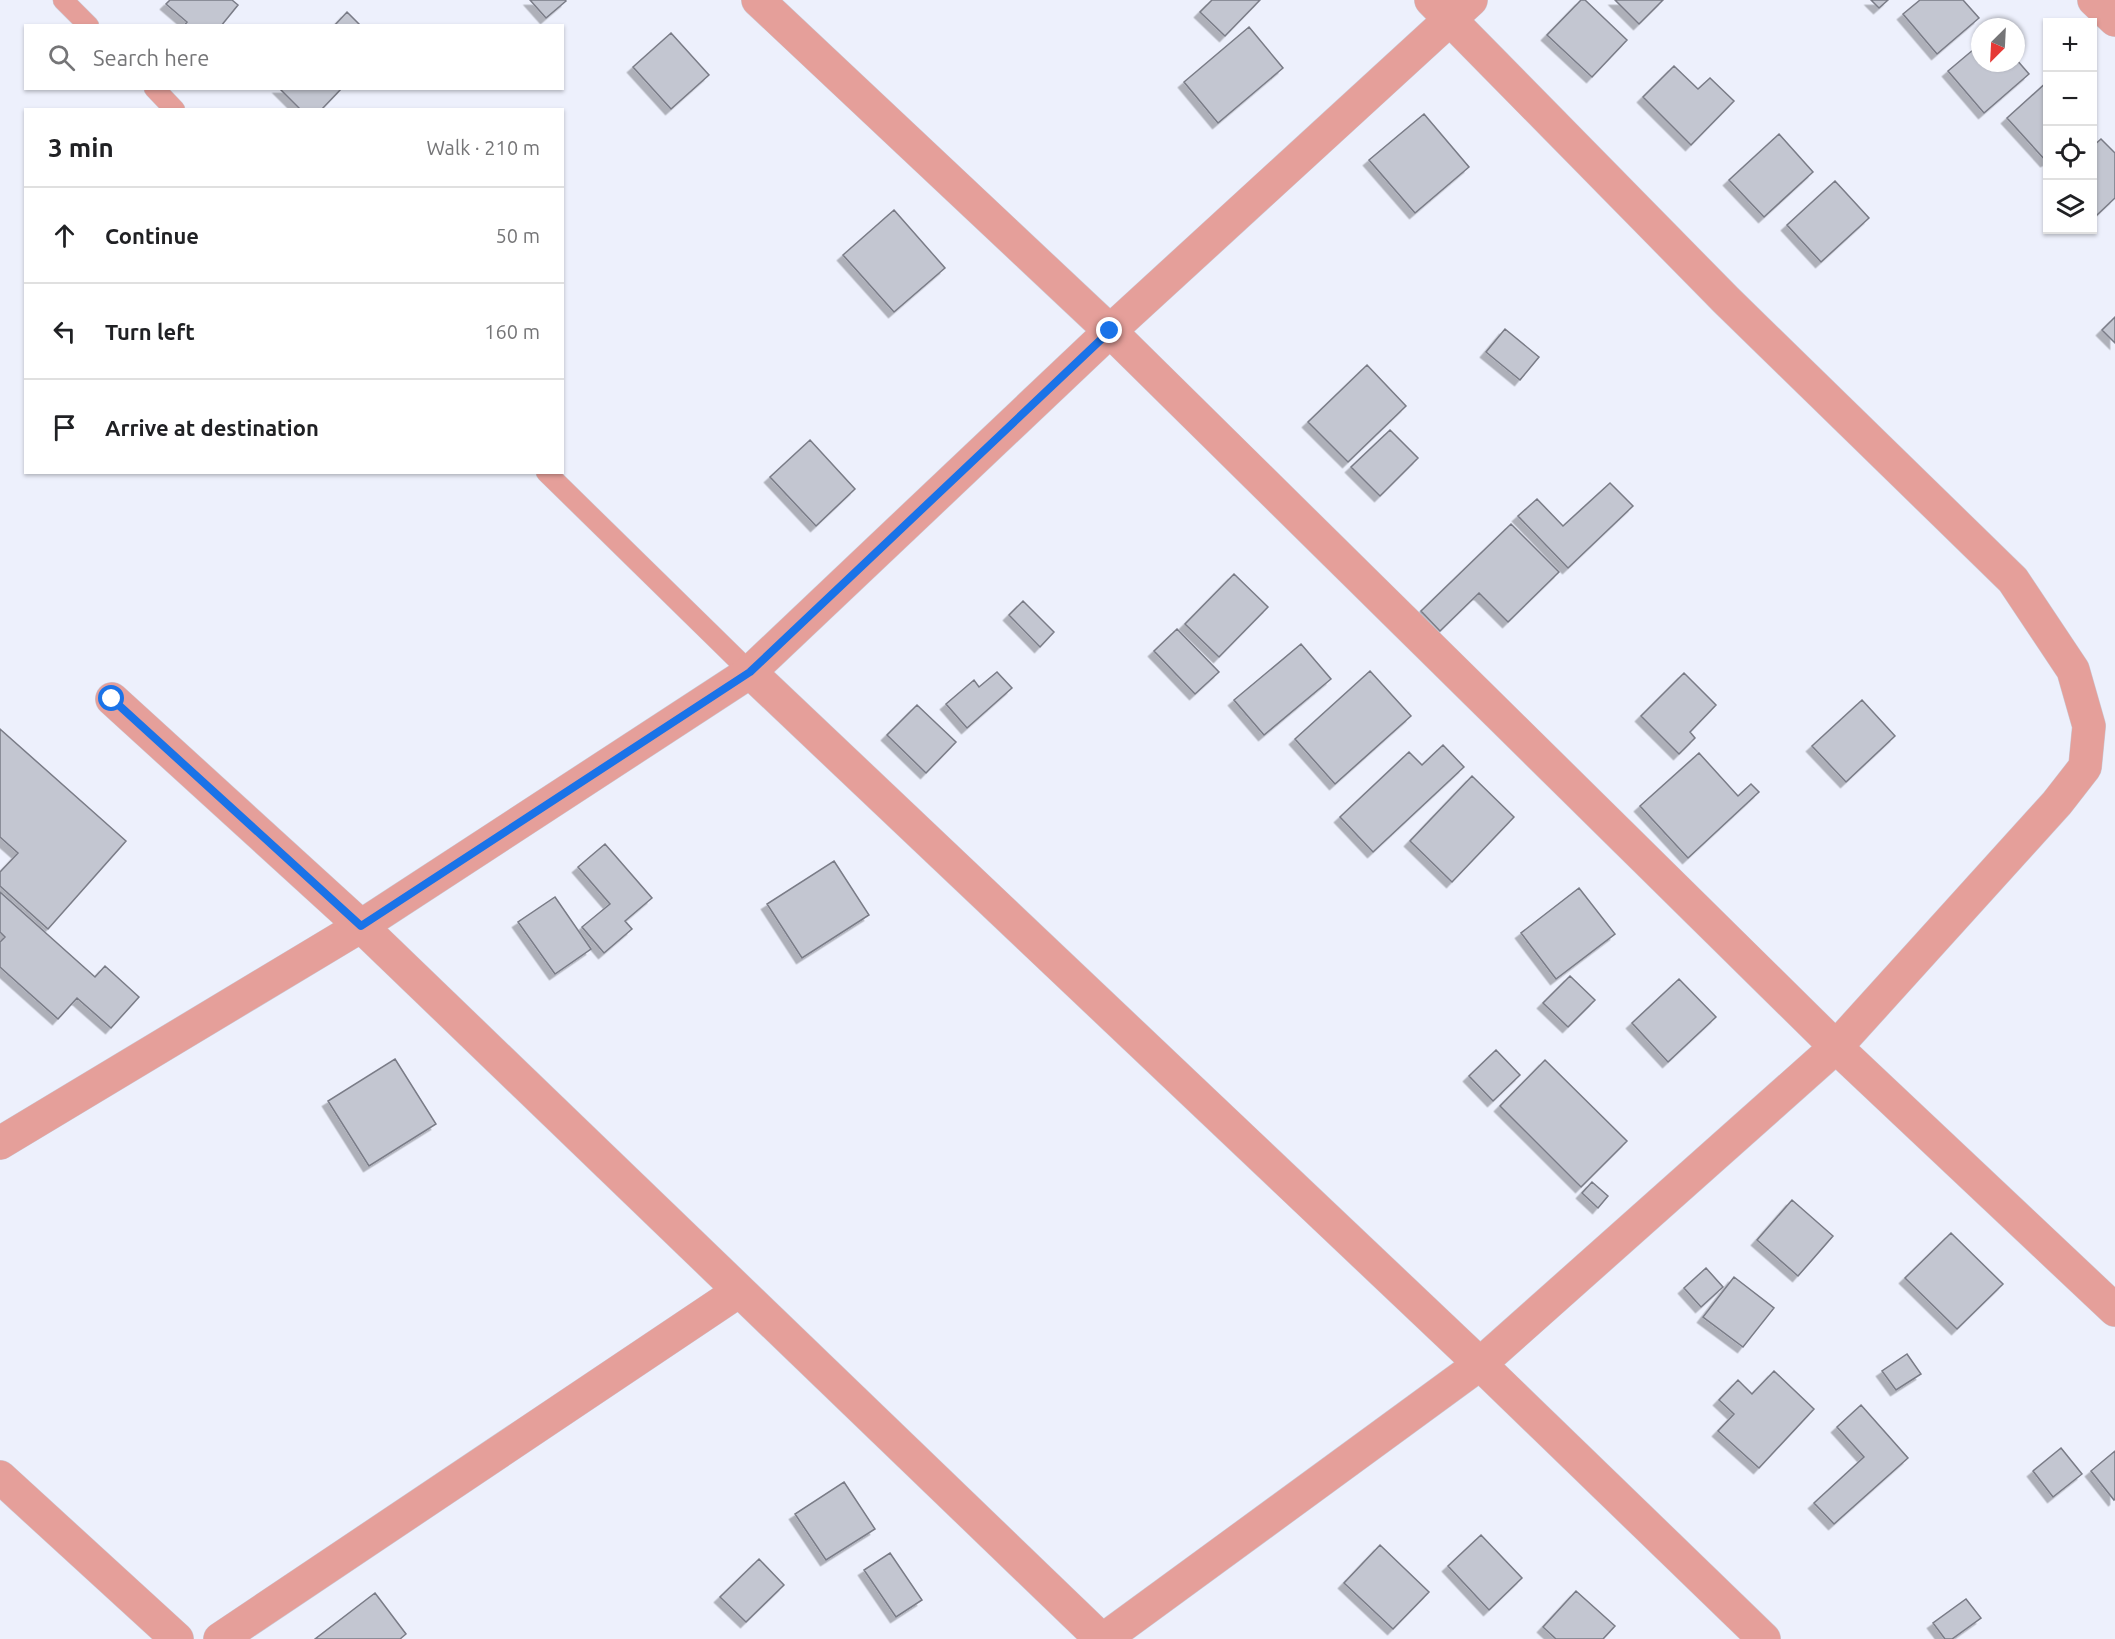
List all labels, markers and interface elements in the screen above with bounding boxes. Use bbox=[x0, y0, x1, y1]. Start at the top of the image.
north arrow bbox=[1971, 18, 2025, 72]
map controls bbox=[2043, 18, 2097, 234]
button: + bbox=[2043, 18, 2097, 72]
search box bbox=[24, 24, 564, 90]
icon: search bbox=[45, 41, 78, 74]
text: Search here bbox=[93, 45, 209, 70]
button: − bbox=[2043, 72, 2097, 126]
button: locate bbox=[2043, 126, 2097, 180]
text: 3 min bbox=[48, 133, 114, 162]
text: Walk · 210 m bbox=[427, 136, 540, 159]
button: layers bbox=[2043, 180, 2097, 234]
icon: ahead bbox=[48, 219, 81, 252]
text: Continue bbox=[105, 223, 199, 248]
text: 50 m bbox=[496, 224, 540, 247]
icon: left bbox=[48, 315, 81, 348]
route end bbox=[1096, 317, 1122, 343]
text: Turn left bbox=[105, 319, 195, 344]
text: 160 m bbox=[484, 320, 540, 343]
icon: arrive bbox=[48, 411, 81, 444]
text: Arrive at destination bbox=[105, 415, 319, 440]
route start bbox=[98, 685, 124, 711]

